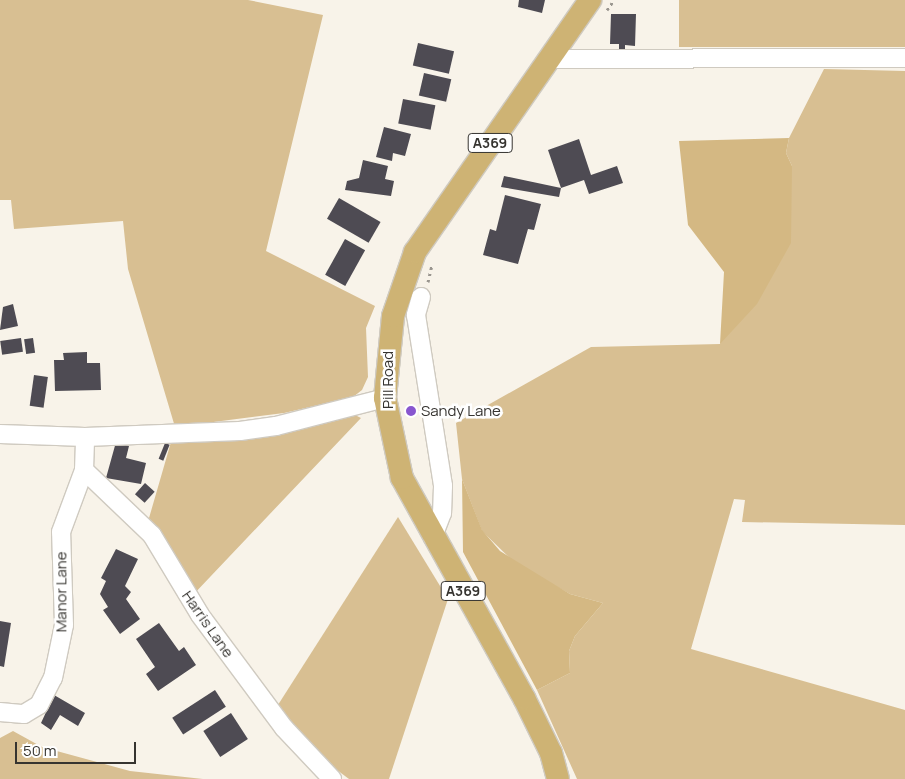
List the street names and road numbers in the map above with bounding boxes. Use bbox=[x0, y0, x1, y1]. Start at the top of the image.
road number: A369 bbox=[468, 132, 512, 154]
street label: Pill Road bbox=[379, 351, 397, 409]
street label: Manor Lane bbox=[52, 552, 70, 632]
road number: A369 bbox=[440, 580, 486, 602]
street label: Harris Lane bbox=[178, 587, 238, 661]

